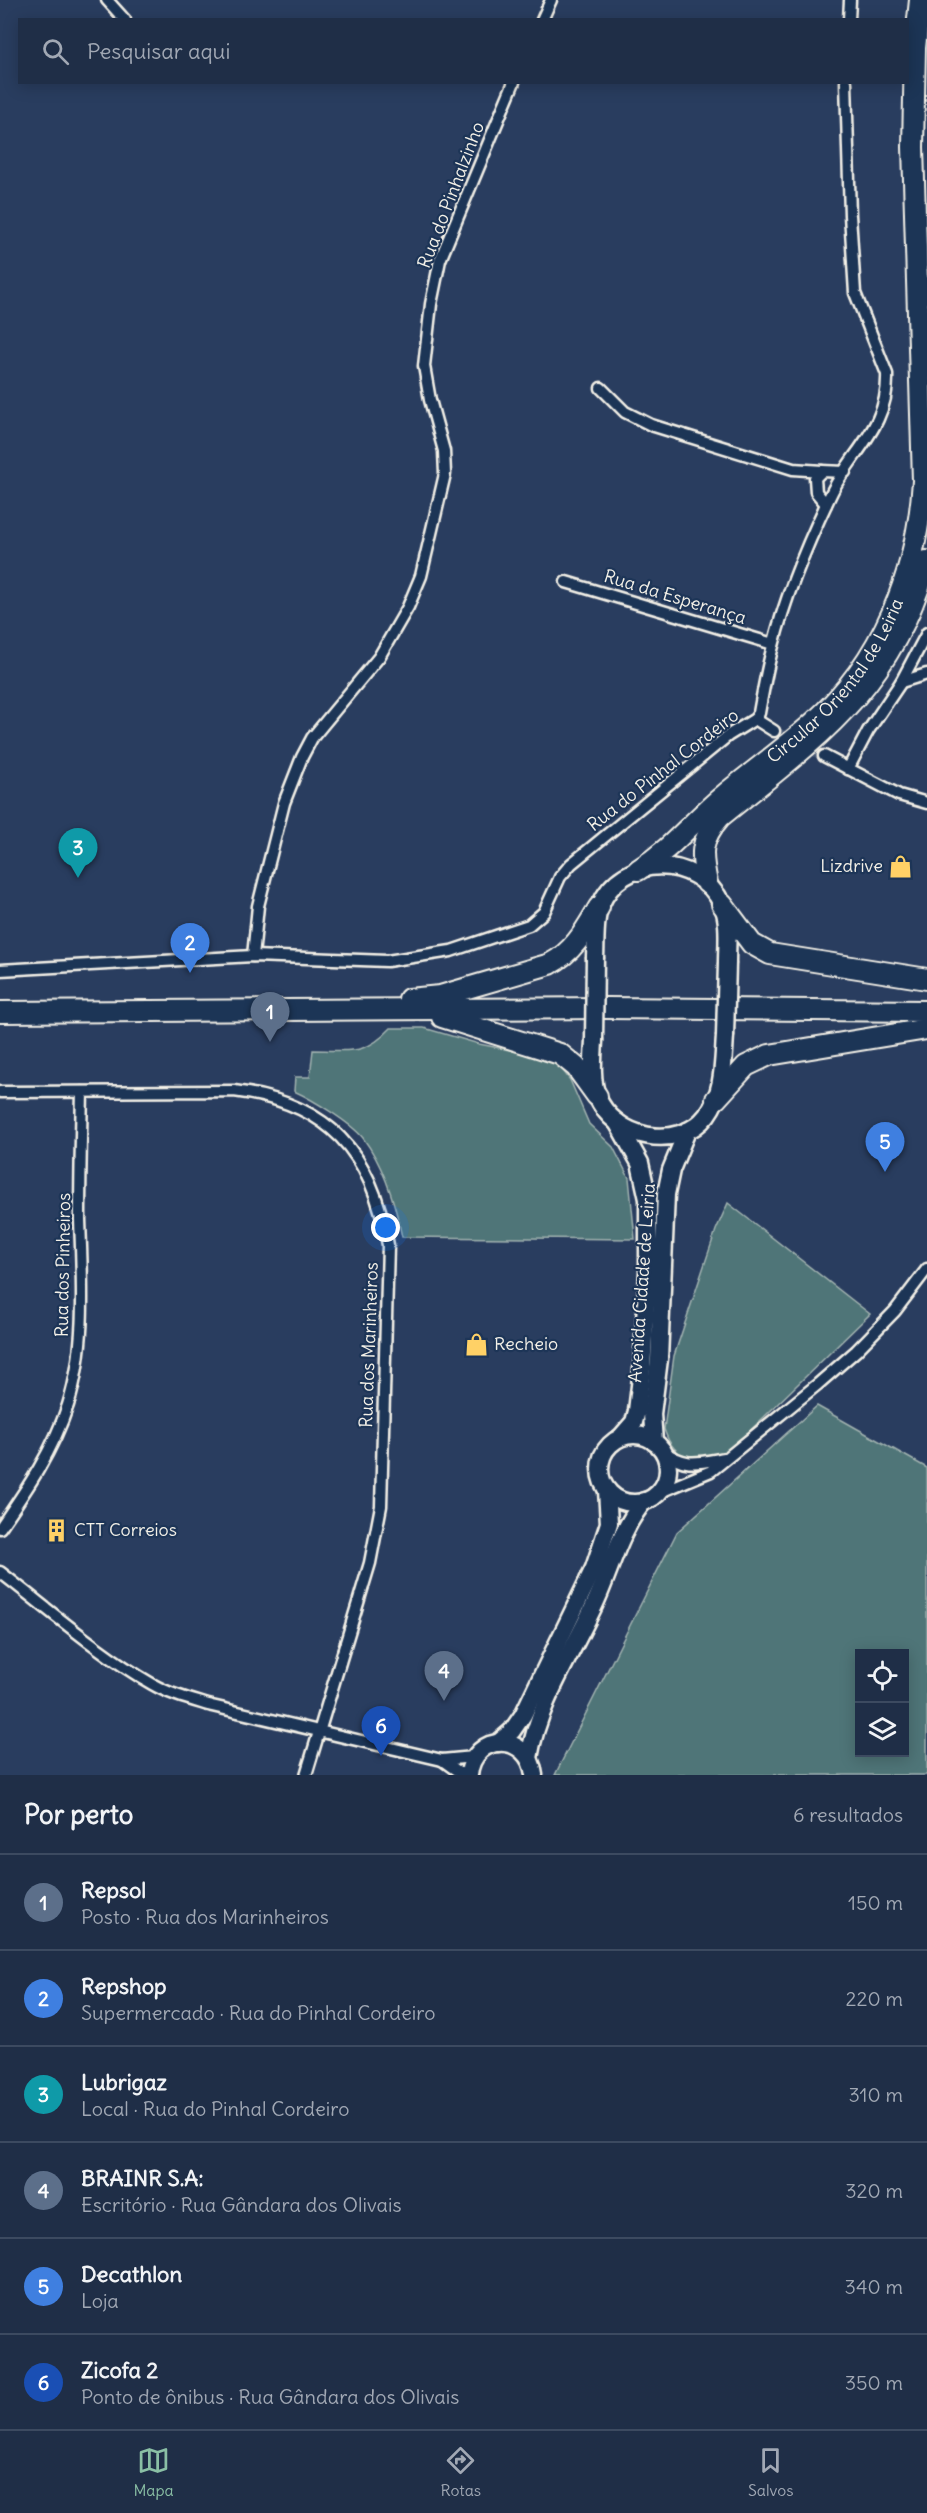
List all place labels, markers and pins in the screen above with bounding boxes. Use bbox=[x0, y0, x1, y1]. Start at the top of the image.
pin: 3 bbox=[58, 828, 98, 878]
shop icon: Lizdrive bbox=[888, 853, 914, 879]
place label: Lizdrive bbox=[820, 854, 883, 877]
pin: 2 bbox=[170, 924, 210, 973]
pin: 1 bbox=[250, 992, 290, 1042]
pin: 5 bbox=[866, 1122, 904, 1172]
shop icon: Recheio bbox=[463, 1331, 489, 1357]
place label: Recheio bbox=[494, 1332, 558, 1355]
building icon: CTT Correios bbox=[43, 1517, 69, 1543]
place label: CTT Correios bbox=[74, 1518, 177, 1541]
pin: 4 bbox=[424, 1652, 464, 1701]
pin: 6 bbox=[362, 1706, 400, 1756]

